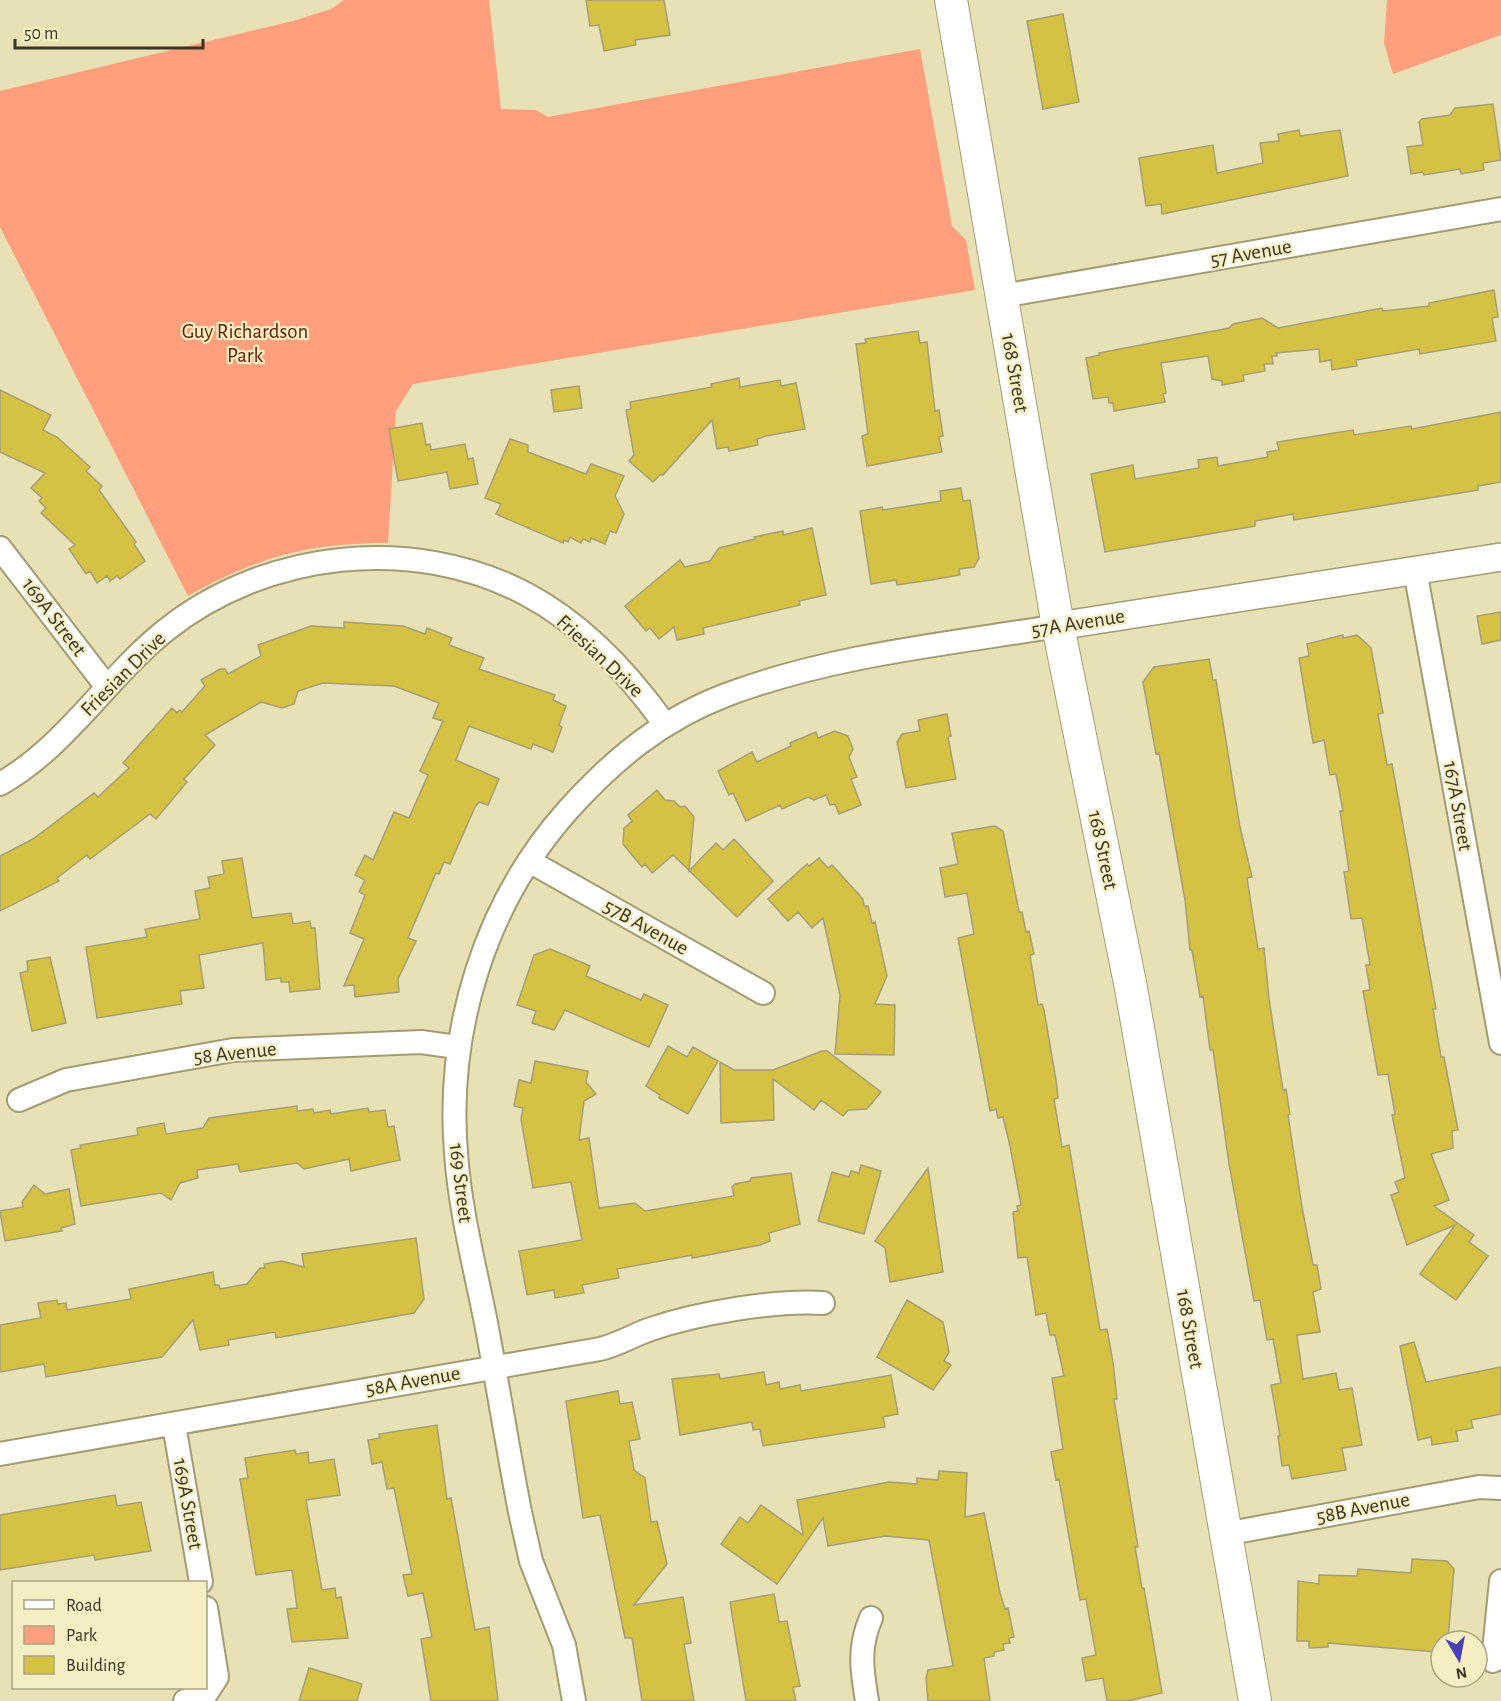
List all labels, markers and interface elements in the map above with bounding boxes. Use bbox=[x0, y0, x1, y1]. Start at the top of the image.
scale bar bbox=[15, 12, 202, 50]
text: 50 m bbox=[24, 25, 58, 43]
street label: 57 Avenue bbox=[1209, 236, 1293, 270]
park label: Guy Richardson Park bbox=[182, 321, 308, 366]
street label: 168 Street bbox=[998, 332, 1032, 414]
street label: 169A Street bbox=[18, 574, 90, 660]
street label: 57A Avenue bbox=[1030, 605, 1126, 641]
street label: Friesian Drive bbox=[553, 611, 647, 701]
street label: Friesian Drive bbox=[77, 628, 169, 720]
street label: 167A Street bbox=[1440, 759, 1476, 853]
street label: 168 Street bbox=[1084, 809, 1122, 892]
street label: 57B Avenue bbox=[600, 895, 692, 959]
street label: 58 Avenue bbox=[192, 1038, 278, 1068]
street label: 169 Street bbox=[446, 1142, 476, 1224]
street label: 168 Street bbox=[1173, 1288, 1207, 1370]
street label: 58A Avenue bbox=[364, 1362, 462, 1400]
street label: 169A Street bbox=[170, 1457, 206, 1551]
street label: 58B Avenue bbox=[1315, 1489, 1411, 1527]
legend bbox=[12, 1581, 207, 1689]
text: Road bbox=[66, 1597, 102, 1615]
text: Park bbox=[66, 1627, 98, 1645]
north arrow bbox=[1429, 1629, 1489, 1689]
text: Building bbox=[66, 1657, 126, 1675]
text: N bbox=[1455, 1664, 1468, 1682]

